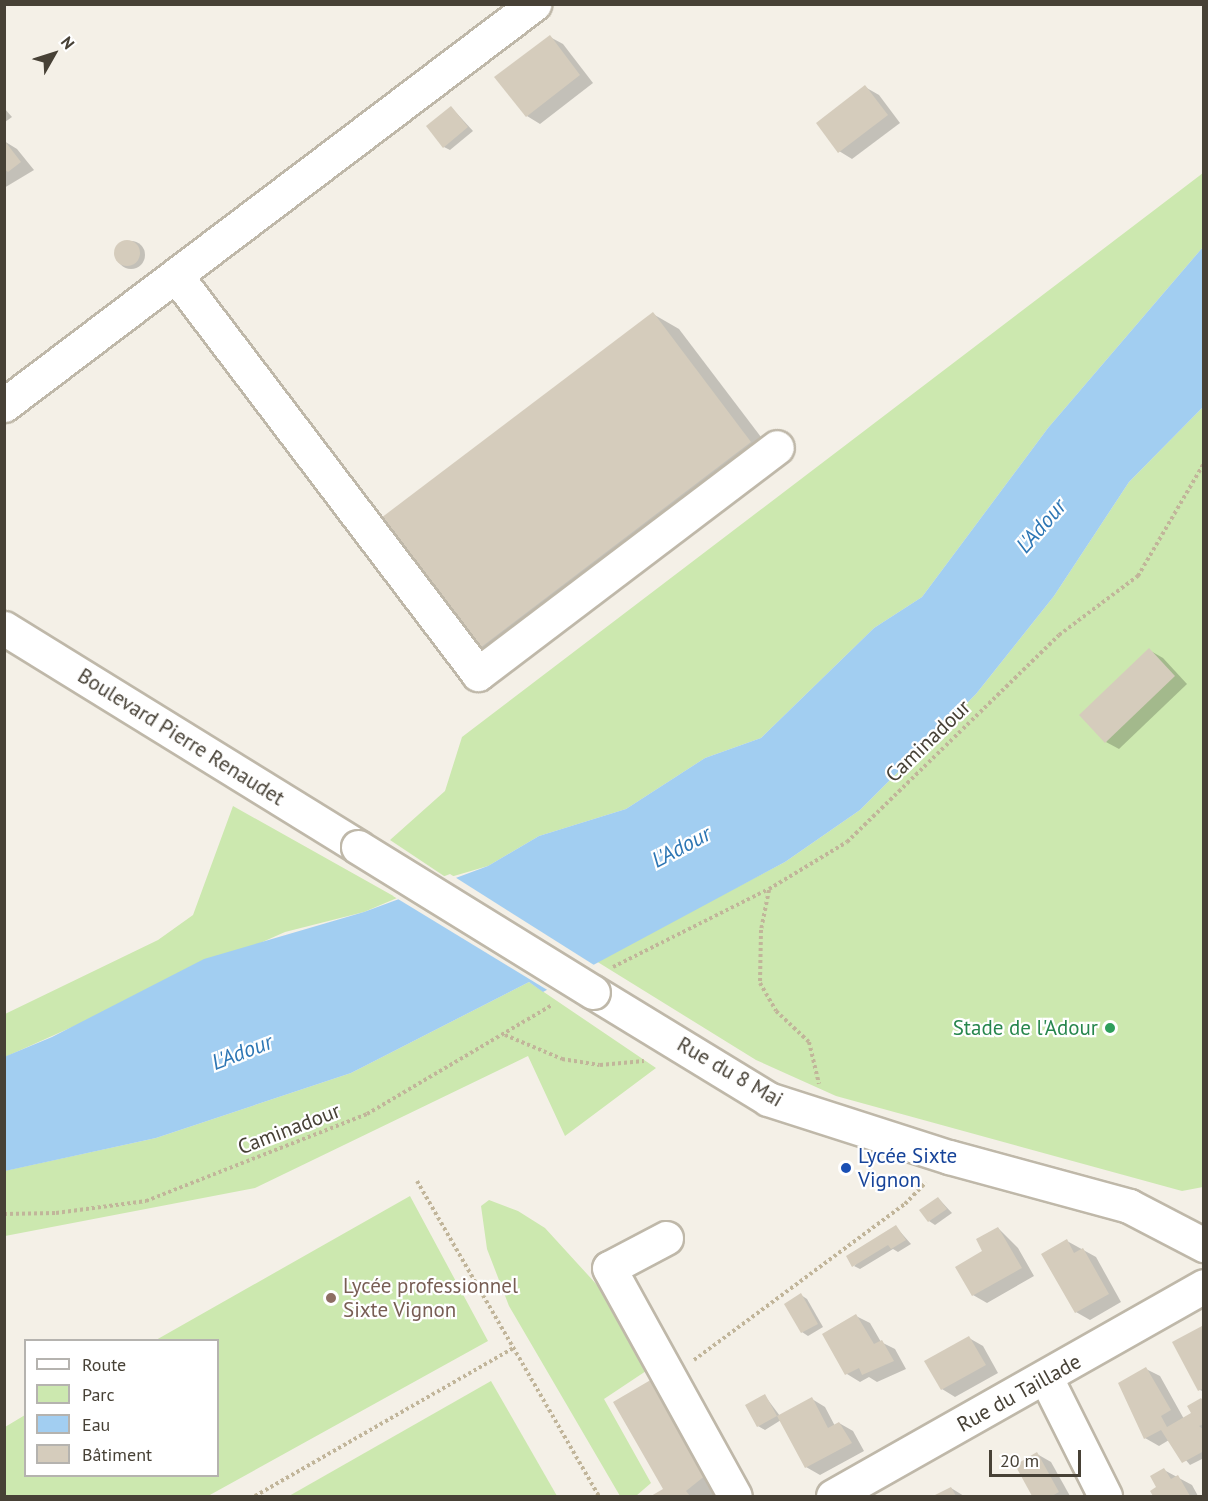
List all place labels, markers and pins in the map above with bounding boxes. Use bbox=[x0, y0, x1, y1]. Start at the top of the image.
place label: Stade de l'Adour bbox=[953, 1015, 1098, 1041]
marker: Stade de l'Adour bbox=[1103, 1021, 1117, 1035]
place label: Lycée Sixte Vignon bbox=[858, 1143, 957, 1193]
marker: Lycée Sixte Vignon bbox=[839, 1161, 853, 1175]
place label: Lycée professionnel Sixte Vignon bbox=[343, 1273, 518, 1323]
marker: Lycée professionnel Sixte Vignon bbox=[324, 1291, 338, 1305]

